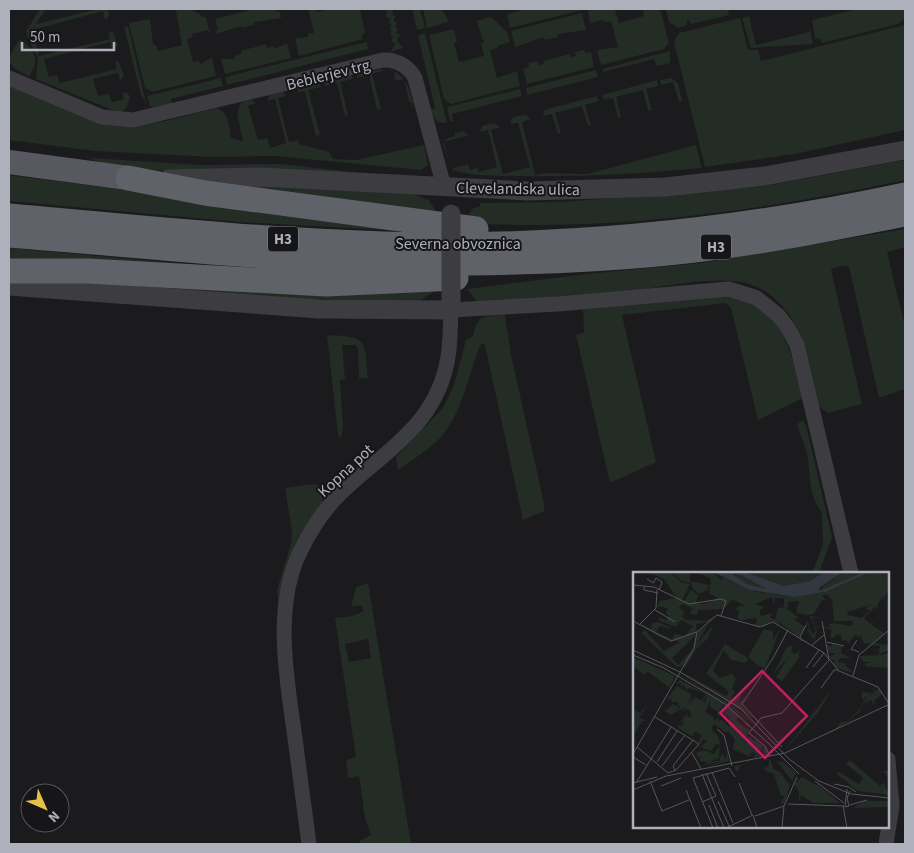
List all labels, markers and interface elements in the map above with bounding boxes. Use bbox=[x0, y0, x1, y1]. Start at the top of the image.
scale bar bbox=[22, 20, 115, 52]
text: 50 m bbox=[30, 27, 60, 48]
street label: Beblerjev trg bbox=[284, 54, 372, 96]
street label: Clevelandska ulica bbox=[456, 177, 580, 201]
road number: H3 bbox=[268, 226, 298, 252]
street label: Severna obvoznica bbox=[395, 233, 521, 255]
road number: H3 bbox=[701, 234, 731, 260]
street label: Kopna pot bbox=[313, 439, 379, 502]
inset map bbox=[633, 572, 889, 828]
north arrow bbox=[20, 783, 70, 833]
text: N bbox=[43, 806, 64, 827]

